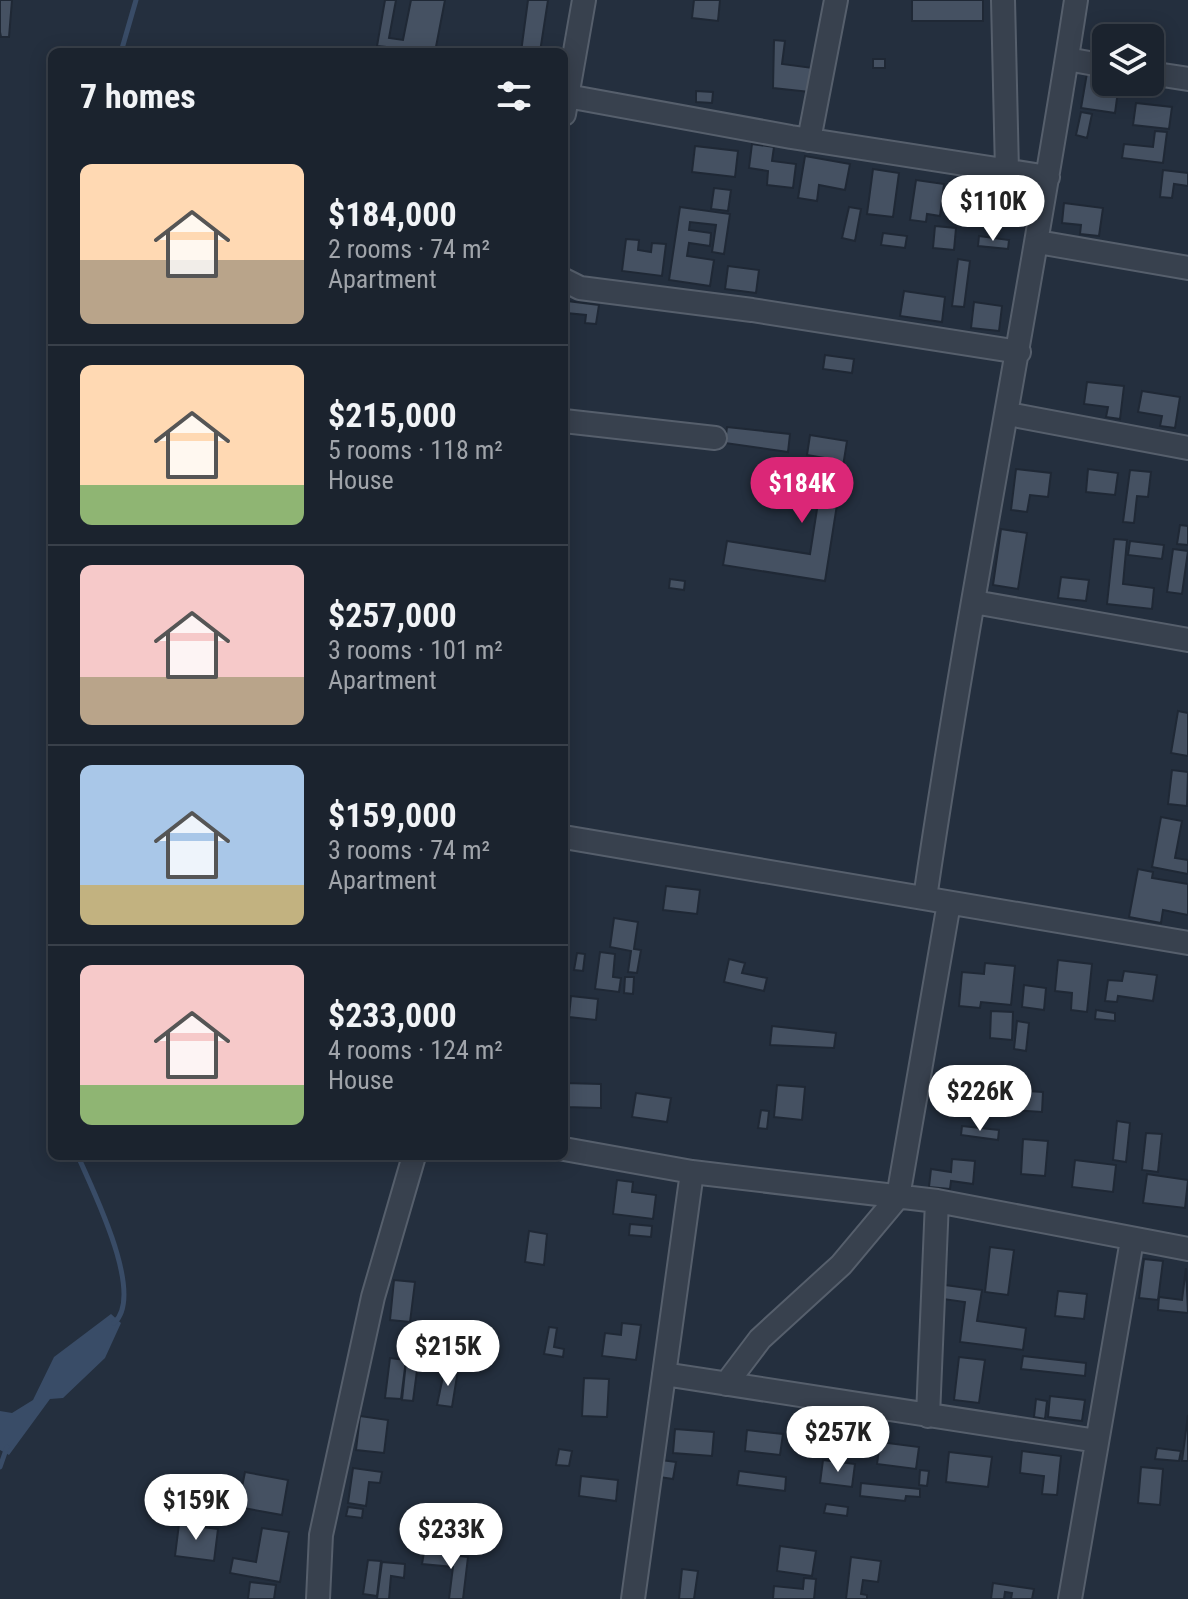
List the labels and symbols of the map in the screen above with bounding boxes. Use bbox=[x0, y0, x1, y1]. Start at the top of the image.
pin: $110K bbox=[937, 175, 1049, 243]
pin: $184K bbox=[746, 457, 858, 525]
pin: $226K bbox=[924, 1065, 1036, 1133]
pin: $215K bbox=[392, 1320, 504, 1388]
pin: $257K bbox=[782, 1406, 894, 1474]
pin: $159K bbox=[140, 1474, 252, 1542]
pin: $233K bbox=[395, 1503, 507, 1571]

